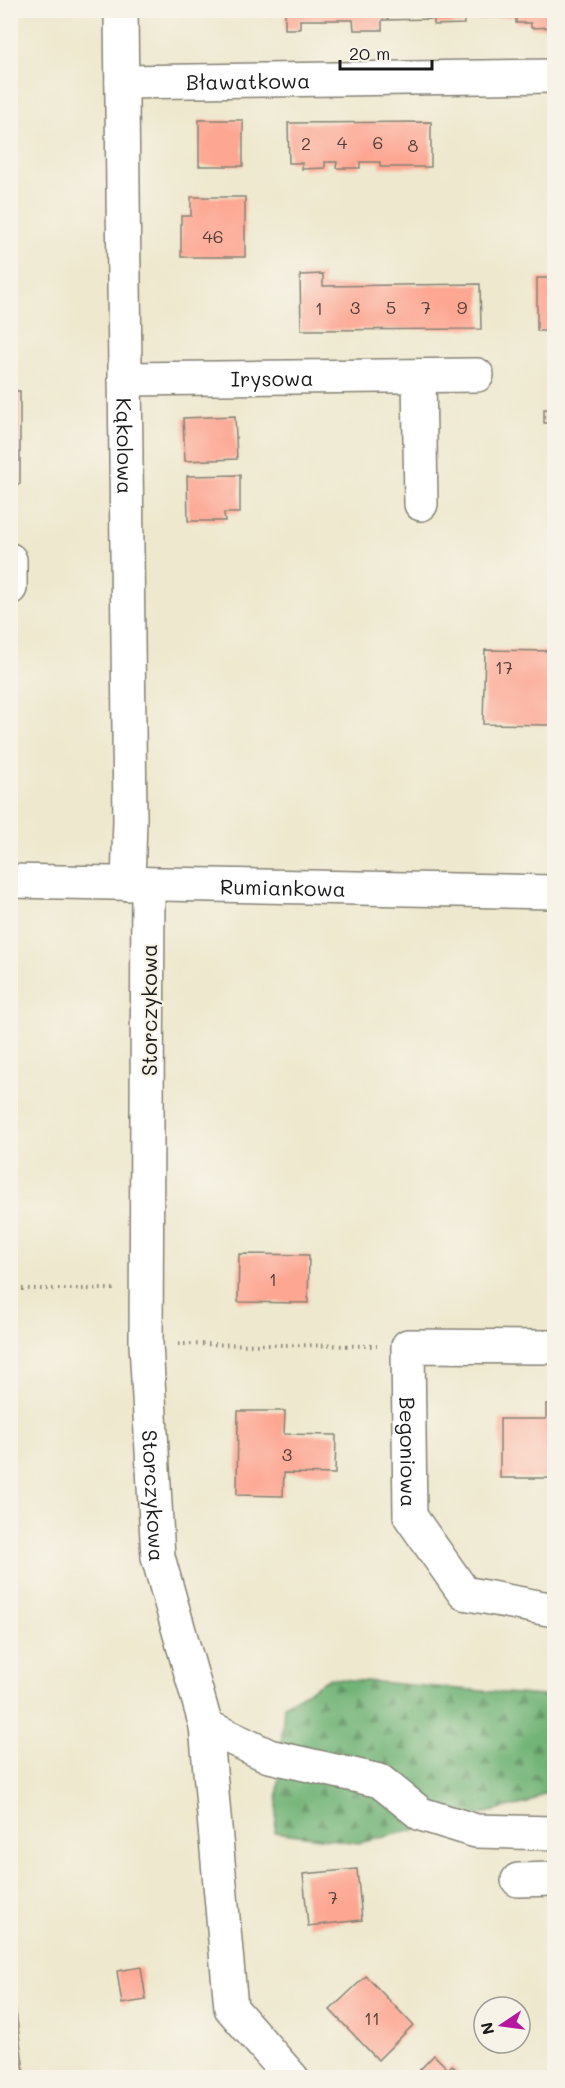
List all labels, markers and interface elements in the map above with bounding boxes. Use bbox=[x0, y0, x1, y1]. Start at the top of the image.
scale bar bbox=[340, 33, 432, 71]
text: 20 m bbox=[349, 41, 390, 65]
street label: Bławatkowa bbox=[186, 66, 310, 95]
house number: 4 bbox=[337, 130, 348, 154]
house number: 6 bbox=[373, 130, 383, 154]
house number: 2 bbox=[301, 131, 311, 155]
house number: 8 bbox=[408, 133, 419, 157]
house number: 46 bbox=[202, 224, 224, 248]
house number: 3 bbox=[350, 295, 360, 319]
house number: 5 bbox=[386, 295, 396, 319]
house number: 7 bbox=[421, 295, 431, 319]
house number: 9 bbox=[457, 295, 468, 319]
house number: 1 bbox=[315, 296, 323, 320]
street label: Irysowa bbox=[230, 363, 314, 391]
street label: Kąkolowa bbox=[112, 398, 140, 494]
house number: 17 bbox=[495, 655, 513, 679]
street label: Rumiankowa bbox=[220, 872, 346, 901]
street label: Storczykowa bbox=[135, 944, 162, 1076]
house number: 1 bbox=[269, 1267, 277, 1291]
street label: Begoniowa bbox=[395, 1397, 423, 1507]
street label: Storczykowa bbox=[137, 1429, 172, 1562]
house number: 3 bbox=[282, 1442, 292, 1466]
house number: 7 bbox=[328, 1885, 338, 1909]
north arrow bbox=[472, 1995, 532, 2055]
house number: 11 bbox=[364, 2006, 380, 2030]
text: N bbox=[475, 2020, 498, 2037]

